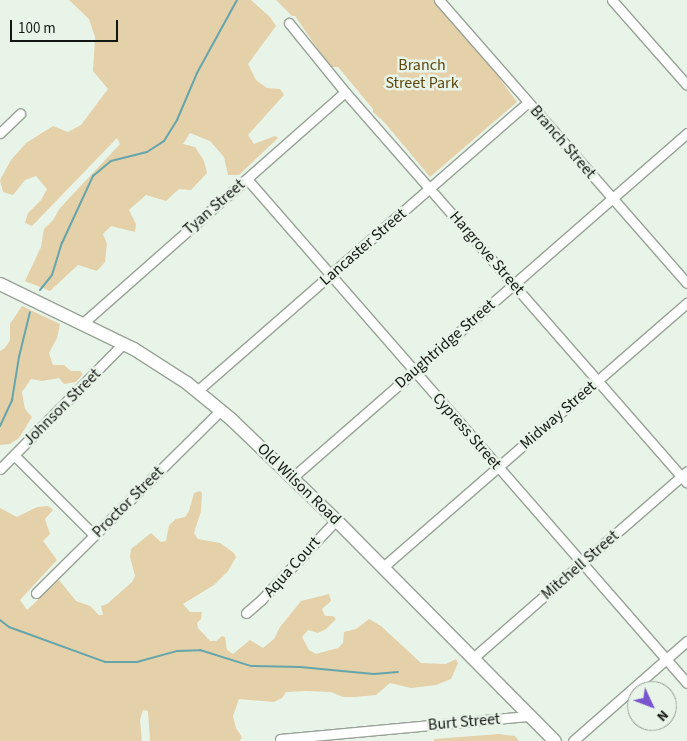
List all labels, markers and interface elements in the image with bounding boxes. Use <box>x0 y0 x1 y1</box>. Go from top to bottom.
scale bar <box>12 10 120 42</box>
text: 100 m <box>18 18 56 39</box>
park label: Branch Street Park <box>385 55 459 93</box>
street label: Branch Street <box>526 101 600 183</box>
street label: Tyan Street <box>179 175 249 239</box>
street label: Lancaster Street <box>316 204 410 290</box>
street label: Hargrove Street <box>445 207 529 299</box>
street label: Daughtridge Street <box>391 295 499 393</box>
street label: Johnson Street <box>19 364 105 450</box>
street label: Midway Street <box>516 377 600 453</box>
street label: Cypress Street <box>428 389 506 473</box>
street label: Old Wilson Road <box>253 439 345 529</box>
street label: Proctor Street <box>88 462 168 542</box>
street label: Mitchell Street <box>537 526 623 604</box>
street label: Aqua Court <box>260 533 324 601</box>
north arrow <box>627 681 677 731</box>
text: N <box>652 705 673 726</box>
street label: Burt Street <box>427 709 501 735</box>

